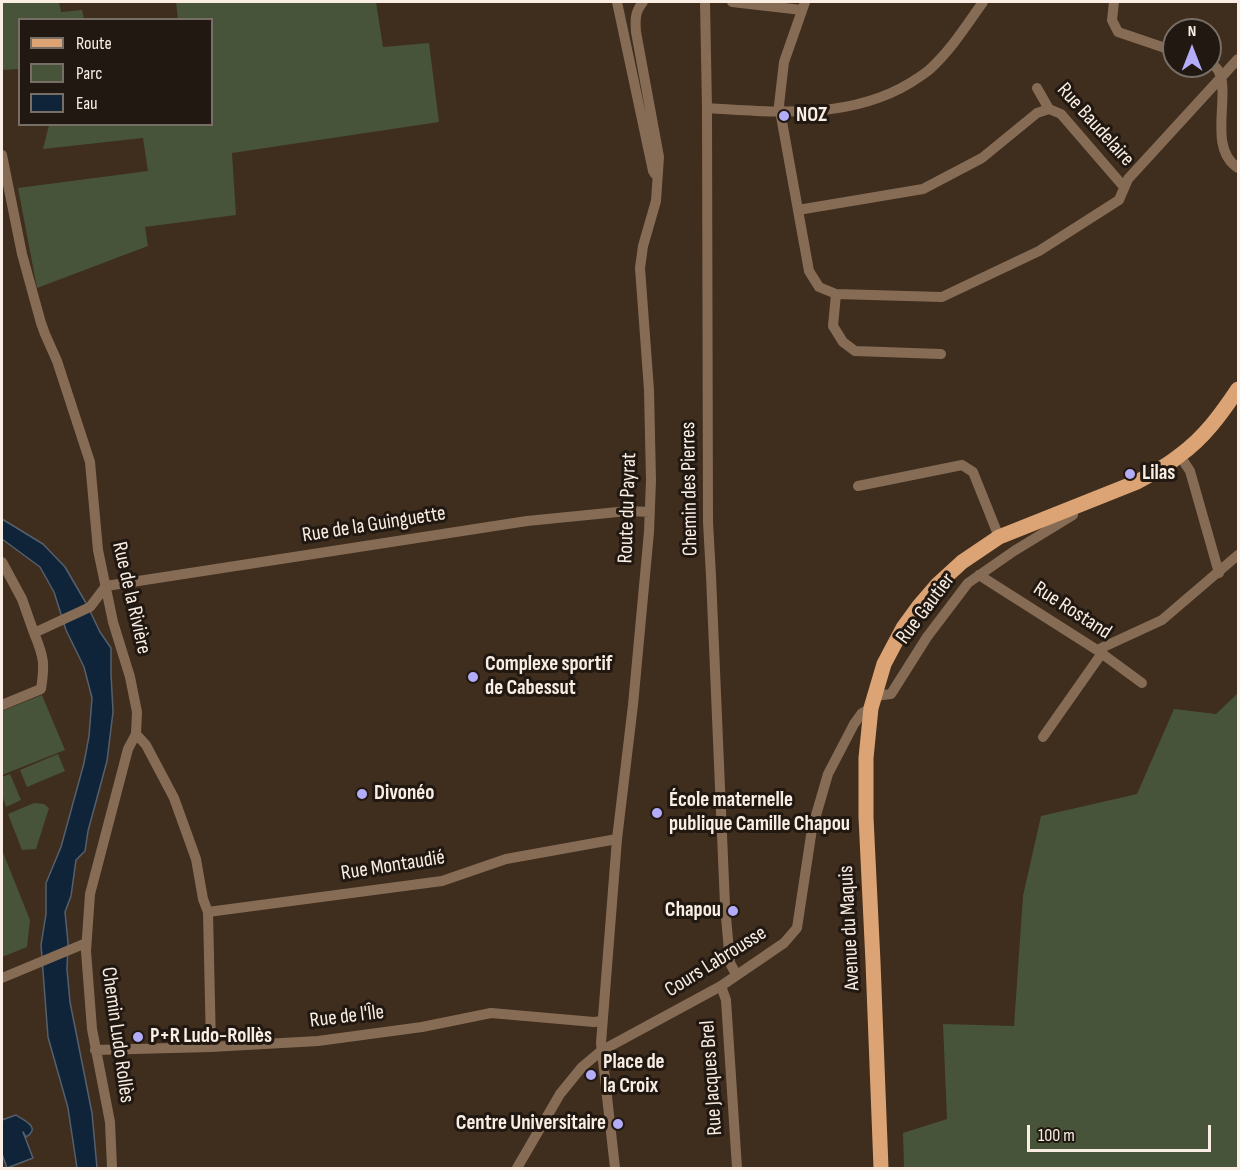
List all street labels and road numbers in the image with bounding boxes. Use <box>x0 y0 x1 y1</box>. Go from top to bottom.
street label: Rue Baudelaire <box>1051 78 1139 172</box>
street label: Chemin des Pierres <box>676 422 704 556</box>
street label: Route du Payrat <box>613 452 643 564</box>
street label: Rue de la Guinguette <box>300 501 448 549</box>
street label: Rue de la Rivière <box>106 539 156 657</box>
street label: Rue Gautier <box>891 569 961 649</box>
street label: Rue Rostand <box>1028 576 1116 646</box>
street label: Rue Montaudié <box>339 845 447 887</box>
street label: Avenue du Maquis <box>834 865 866 991</box>
street label: Cours Labrousse <box>661 921 771 1003</box>
street label: Chemin Ludo Rollès <box>95 966 139 1104</box>
street label: Rue de l'Île <box>308 1000 386 1034</box>
street label: Rue Jacques Brel <box>695 1020 729 1136</box>

